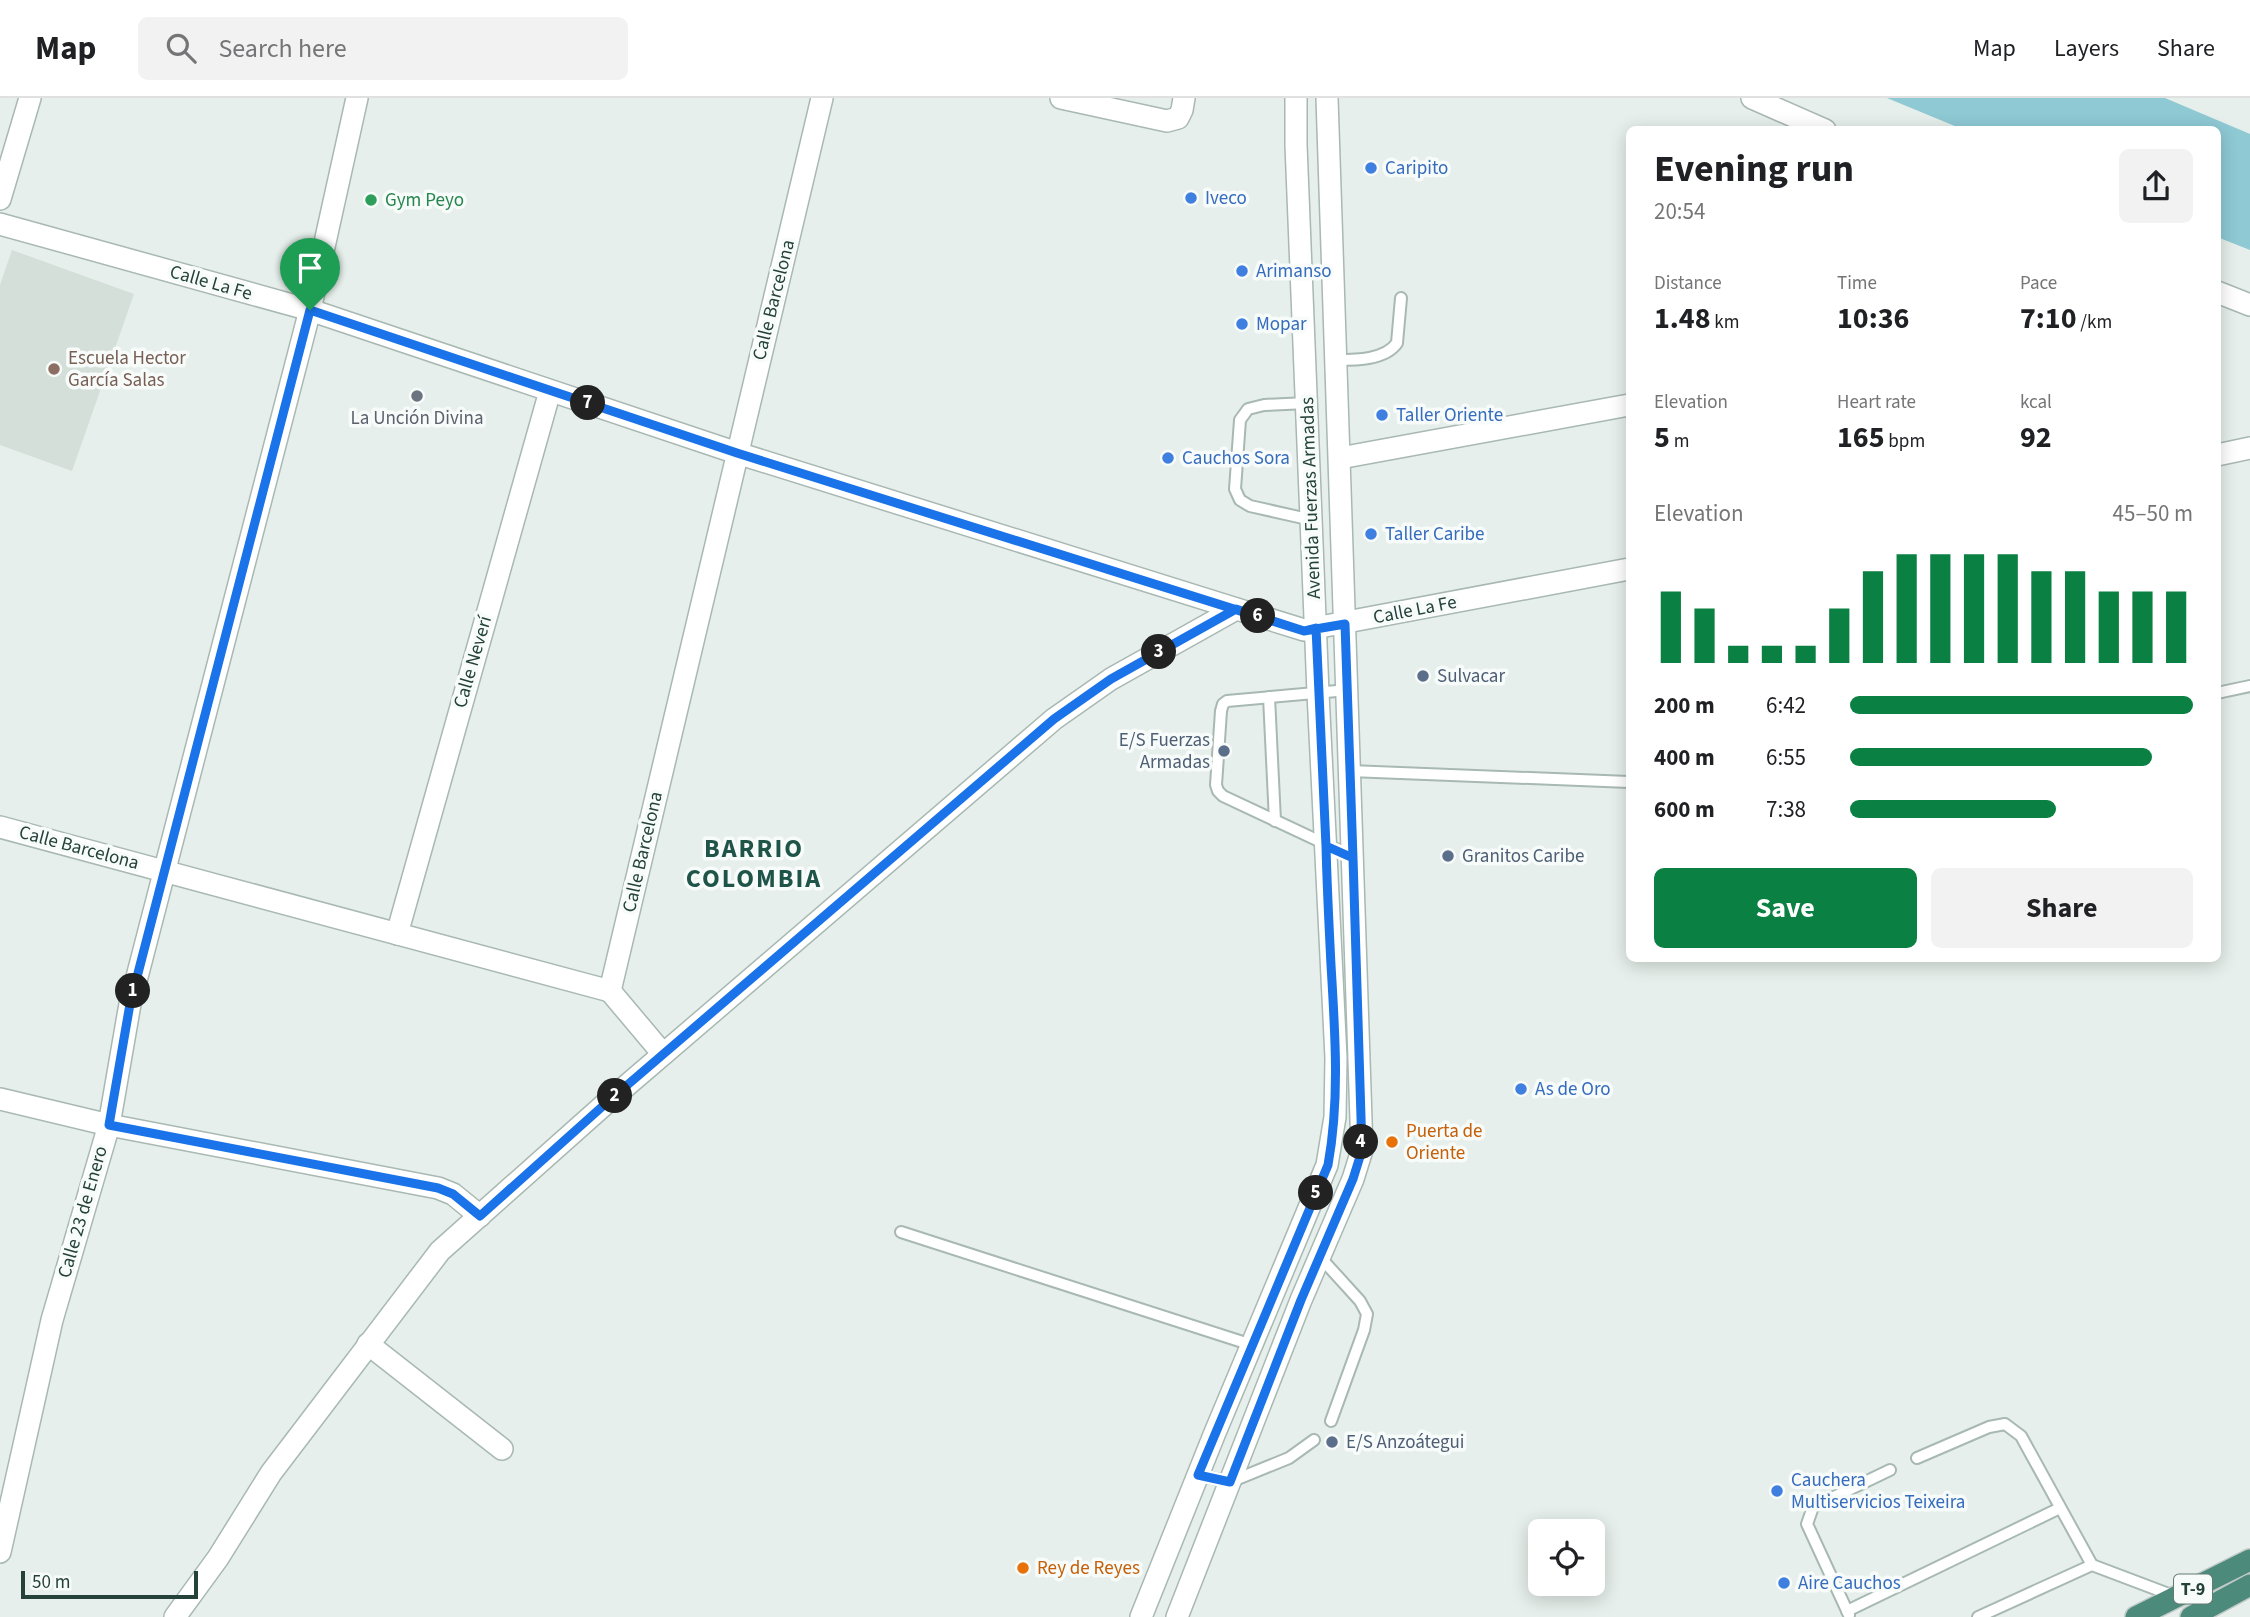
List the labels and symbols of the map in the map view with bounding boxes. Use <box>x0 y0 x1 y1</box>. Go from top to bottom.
place label: Caripito <box>1385 155 1448 182</box>
marker: Caripito <box>1363 160 1379 176</box>
place label: Iveco <box>1205 185 1247 212</box>
place label: Gym Peyo <box>385 187 464 214</box>
marker: Iveco <box>1183 190 1199 206</box>
marker: Gym Peyo <box>363 192 379 208</box>
street label: Calle Barcelona <box>746 237 802 363</box>
pin <box>280 238 340 310</box>
street label: Calle La Fe <box>167 258 255 308</box>
place label: Arimanso <box>1256 258 1332 285</box>
marker: Arimanso <box>1234 263 1250 279</box>
place label: Mopar <box>1256 311 1307 338</box>
marker: Mopar <box>1234 316 1250 332</box>
place label: Escuela Hector García Salas <box>68 345 186 394</box>
marker: Escuela Hector García Salas <box>46 361 62 377</box>
pin: 7 <box>570 386 606 420</box>
marker: La Unción Divina <box>409 388 425 404</box>
street label: Avenida Fuerzas Armadas <box>1294 397 1328 599</box>
place label: Taller Oriente <box>1396 402 1503 429</box>
place label: La Unción Divina <box>351 405 483 432</box>
marker: Taller Oriente <box>1374 407 1390 423</box>
place label: Cauchos Sora <box>1182 445 1290 472</box>
marker: Cauchos Sora <box>1160 450 1176 466</box>
place label: Taller Caribe <box>1385 521 1485 548</box>
marker: Taller Caribe <box>1363 526 1379 542</box>
street label: Calle La Fe <box>1371 589 1459 631</box>
pin: 6 <box>1240 598 1276 634</box>
street label: Calle Neverí <box>447 612 499 711</box>
pin: 3 <box>1142 634 1176 670</box>
place label: Sulvacar <box>1437 663 1505 690</box>
marker: Sulvacar <box>1415 668 1431 684</box>
place label: E/S Fuerzas Armadas <box>1119 727 1210 776</box>
marker: E/S Fuerzas Armadas <box>1216 743 1232 759</box>
street label: Calle Barcelona <box>616 789 670 915</box>
street label: Calle Barcelona <box>16 819 142 877</box>
district label: BARRIO COLOMBIA <box>686 830 822 897</box>
place label: Granitos Caribe <box>1462 843 1584 870</box>
marker: Granitos Caribe <box>1440 848 1456 864</box>
pin: 1 <box>116 974 150 1008</box>
place label: As de Oro <box>1535 1076 1611 1103</box>
pin: 2 <box>598 1079 632 1114</box>
marker: As de Oro <box>1513 1081 1529 1097</box>
place label: Puerta de Oriente <box>1406 1118 1482 1167</box>
pin: 4 <box>1344 1124 1378 1160</box>
marker: Puerta de Oriente <box>1384 1134 1400 1150</box>
street label: Calle 23 de Enero <box>51 1143 115 1281</box>
pin: 5 <box>1298 1176 1334 1210</box>
place label: E/S Anzoátegui <box>1346 1429 1465 1456</box>
marker: E/S Anzoátegui <box>1324 1434 1340 1450</box>
place label: Cauchera Multiservicios Teixeira <box>1791 1467 1965 1516</box>
marker: Cauchera Multiservicios Teixeira <box>1769 1483 1785 1499</box>
place label: Rey de Reyes <box>1037 1555 1140 1582</box>
marker: Rey de Reyes <box>1015 1560 1031 1576</box>
scale bar <box>21 1568 198 1600</box>
place label: Aire Cauchos <box>1798 1570 1901 1597</box>
road number: T-9 <box>2174 1574 2212 1604</box>
marker: Aire Cauchos <box>1776 1575 1792 1591</box>

